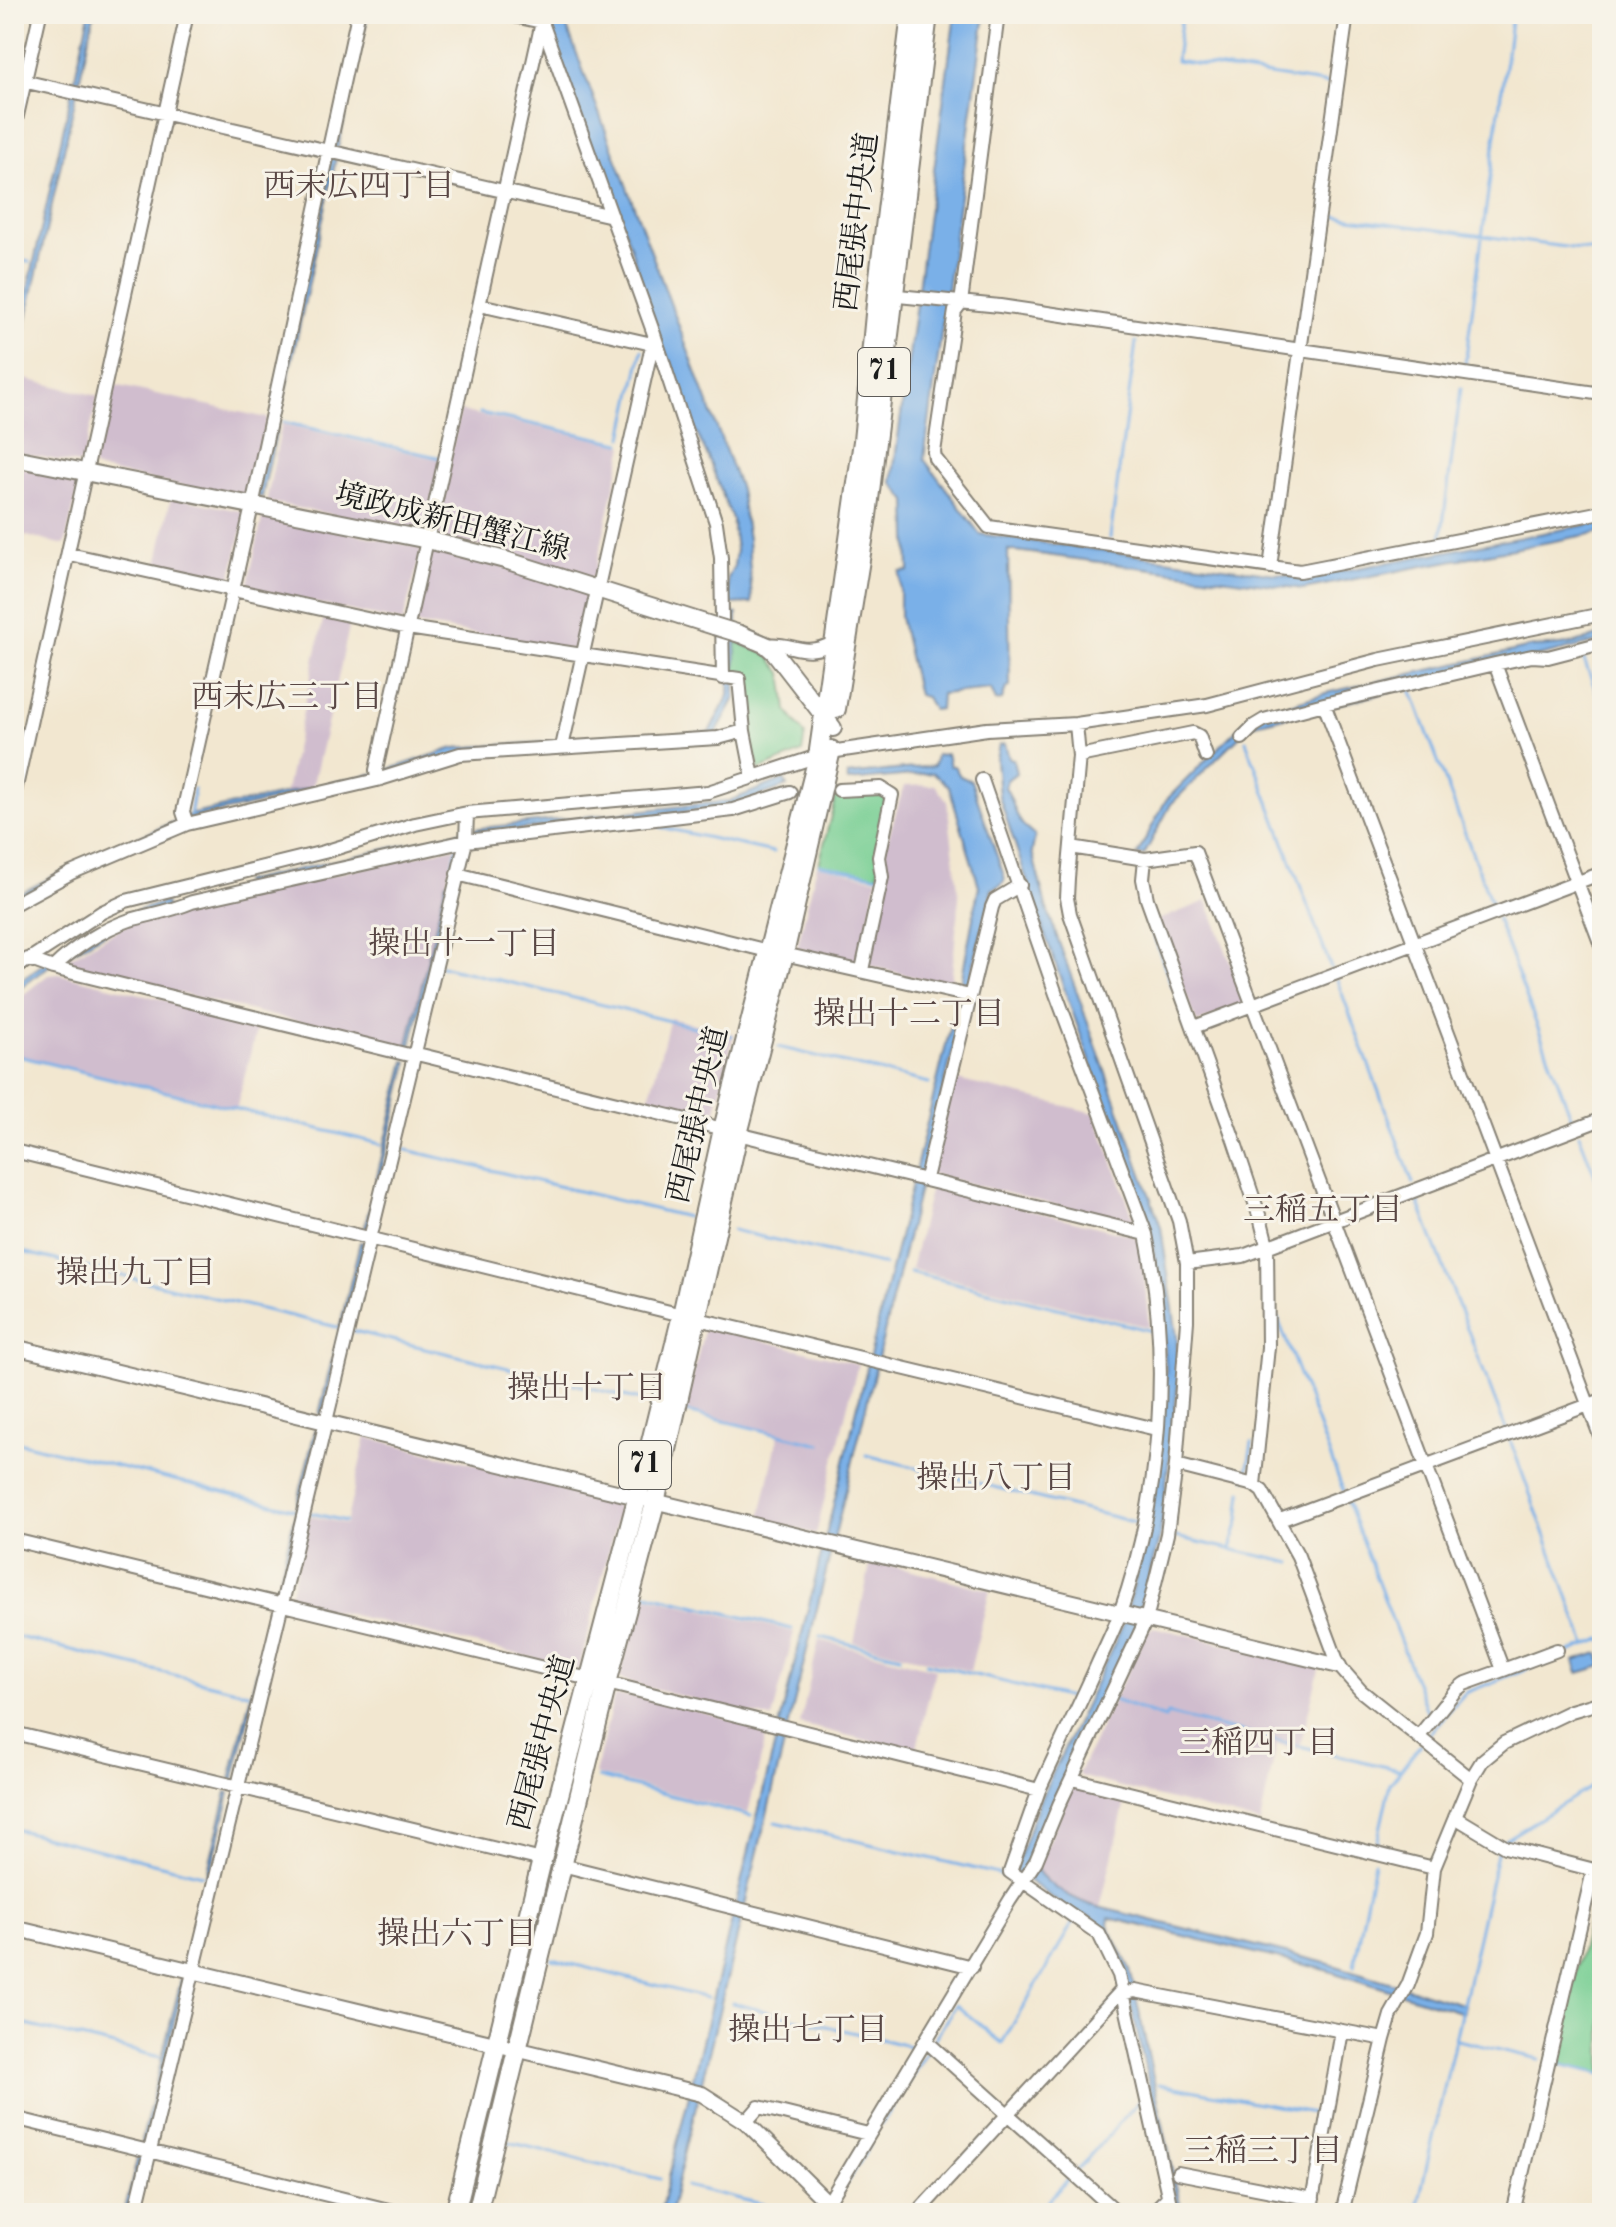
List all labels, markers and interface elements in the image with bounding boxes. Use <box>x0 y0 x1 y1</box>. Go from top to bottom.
street label: 西尾張中央道 <box>829 130 884 313</box>
district label: 西末広四丁目 <box>263 169 455 204</box>
road number: 71 <box>858 348 910 396</box>
street label: 境政成新田蟹江線 <box>332 477 573 567</box>
district label: 西末広三丁目 <box>191 680 383 715</box>
district label: 操出十一丁目 <box>368 927 560 962</box>
district label: 操出十二丁目 <box>813 997 1005 1032</box>
street label: 西尾張中央道 <box>661 1023 734 1206</box>
district label: 三稲五丁目 <box>1243 1193 1403 1228</box>
district label: 操出九丁目 <box>56 1256 216 1291</box>
district label: 操出十丁目 <box>507 1371 667 1406</box>
road number: 71 <box>619 1441 671 1489</box>
district label: 操出八丁目 <box>916 1461 1076 1496</box>
street label: 西尾張中央道 <box>502 1651 581 1834</box>
district label: 三稲四丁目 <box>1179 1726 1339 1761</box>
district label: 操出六丁目 <box>377 1917 537 1952</box>
district label: 操出七丁目 <box>728 2013 888 2048</box>
district label: 三稲三丁目 <box>1183 2134 1343 2169</box>

